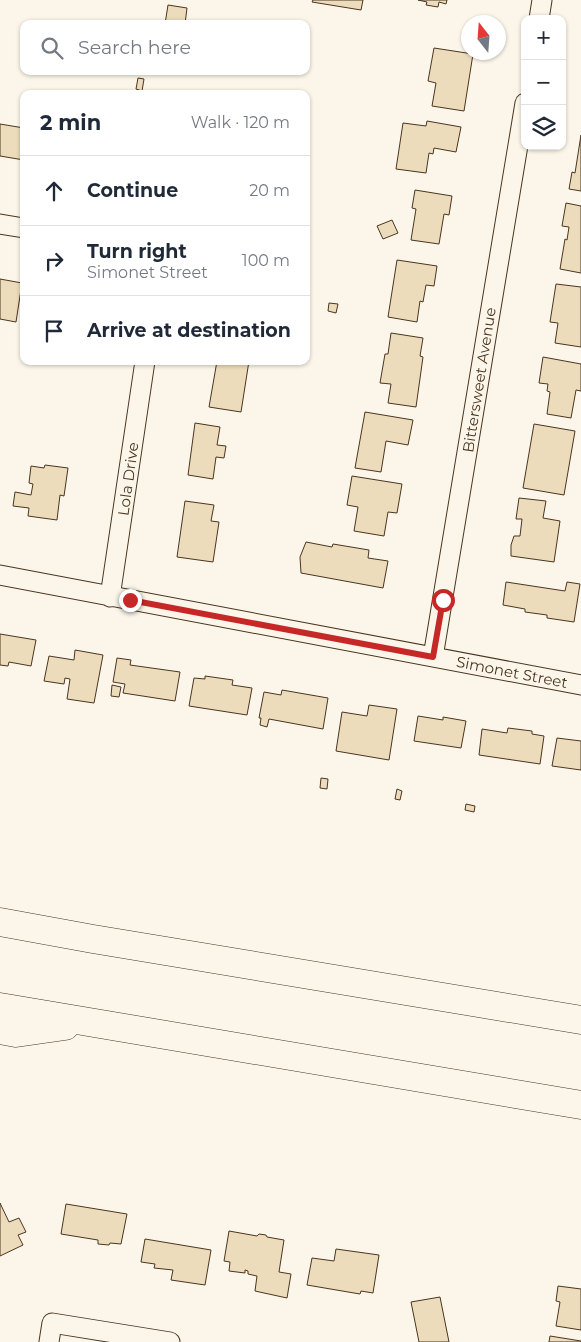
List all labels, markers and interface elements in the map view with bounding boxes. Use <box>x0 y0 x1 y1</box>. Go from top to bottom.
north arrow <box>461 15 506 60</box>
map controls <box>521 15 566 150</box>
button: + <box>521 15 566 60</box>
search box <box>20 20 310 75</box>
icon: search <box>38 34 66 62</box>
text: Search here <box>78 36 191 59</box>
button: − <box>521 60 566 105</box>
button: layers <box>521 105 566 150</box>
text: 2 min <box>40 110 101 135</box>
text: Walk · 120 m <box>191 113 290 132</box>
icon: ahead <box>40 177 68 205</box>
text: Continue <box>87 179 178 202</box>
text: 20 m <box>249 181 290 200</box>
text: Turn right <box>87 240 187 263</box>
icon: right <box>40 247 68 275</box>
text: 100 m <box>242 251 290 270</box>
text: Simonet Street <box>87 263 208 282</box>
street label: Bittersweet Avenue <box>458 306 500 454</box>
icon: arrive <box>40 317 68 345</box>
text: Arrive at destination <box>87 319 291 342</box>
street label: Lola Drive <box>113 441 143 517</box>
route end <box>119 589 142 612</box>
route start <box>432 589 455 612</box>
street label: Simonet Street <box>455 652 569 692</box>

